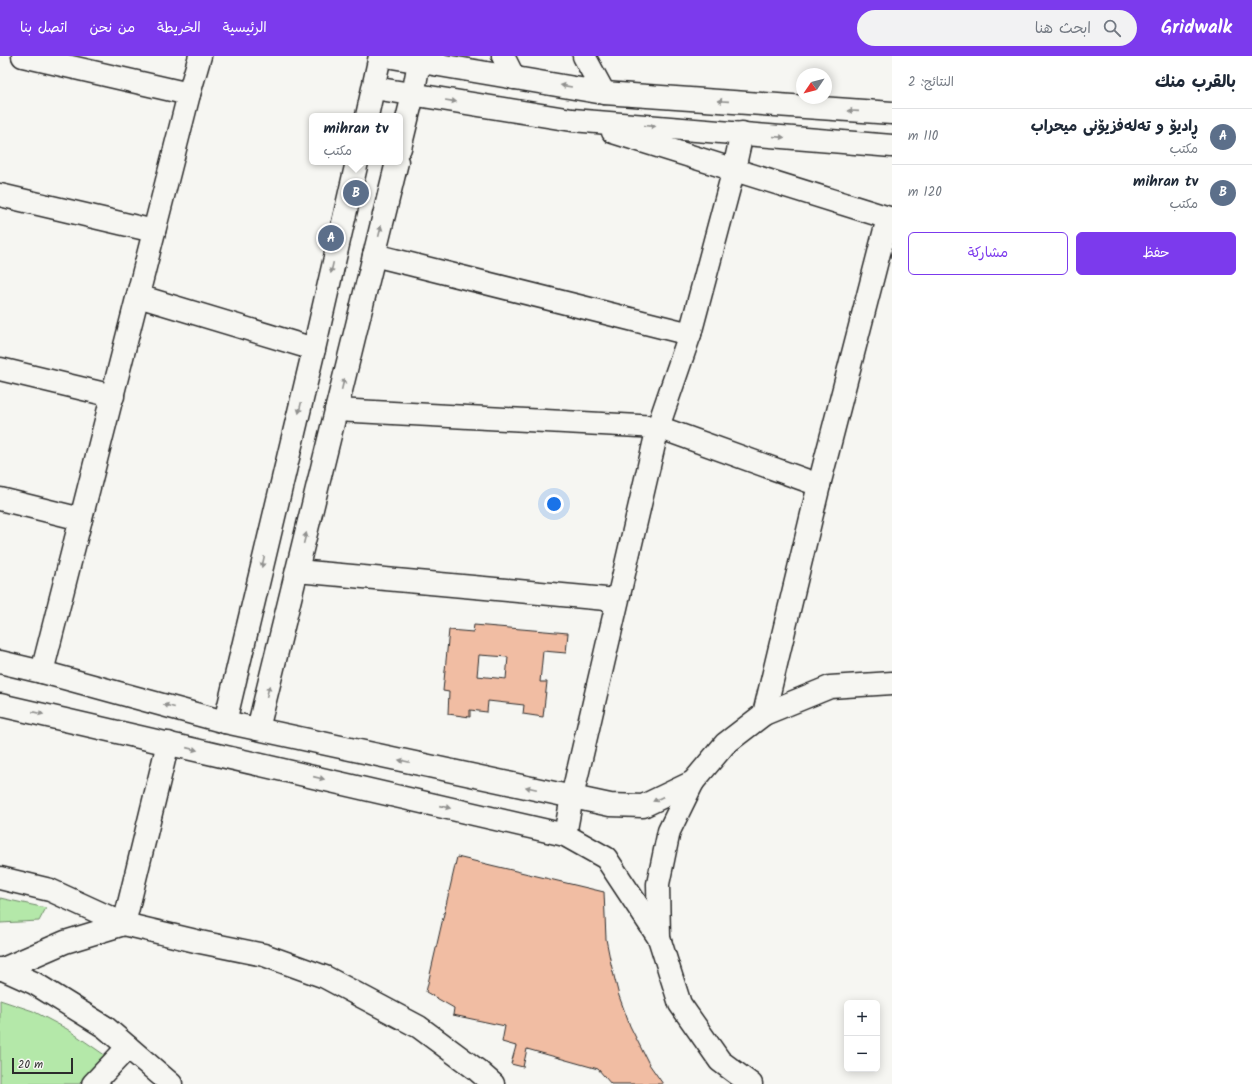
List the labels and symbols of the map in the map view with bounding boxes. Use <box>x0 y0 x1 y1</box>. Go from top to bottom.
north arrow <box>796 68 832 104</box>
one-way arrow <box>560 83 572 89</box>
one-way arrow <box>445 98 458 104</box>
one-way arrow <box>717 98 729 105</box>
one-way arrow <box>847 107 859 114</box>
one-way arrow <box>644 123 656 130</box>
one-way arrow <box>773 133 785 140</box>
pin: B <box>343 178 369 208</box>
pin: A <box>318 223 344 253</box>
one-way arrow <box>378 224 384 237</box>
one-way arrow <box>329 262 335 274</box>
one-way arrow <box>340 378 346 390</box>
one-way arrow <box>296 402 302 415</box>
your location <box>544 494 564 514</box>
one-way arrow <box>302 531 308 543</box>
one-way arrow <box>260 556 266 568</box>
one-way arrow <box>265 685 271 697</box>
one-way arrow <box>162 703 174 709</box>
one-way arrow <box>32 711 44 717</box>
one-way arrow <box>186 746 198 752</box>
one-way arrow <box>398 757 411 763</box>
one-way arrow <box>313 775 325 781</box>
one-way arrow <box>525 785 538 791</box>
one-way arrow <box>652 796 664 802</box>
one-way arrow <box>439 805 452 811</box>
scale bar <box>12 1056 73 1075</box>

